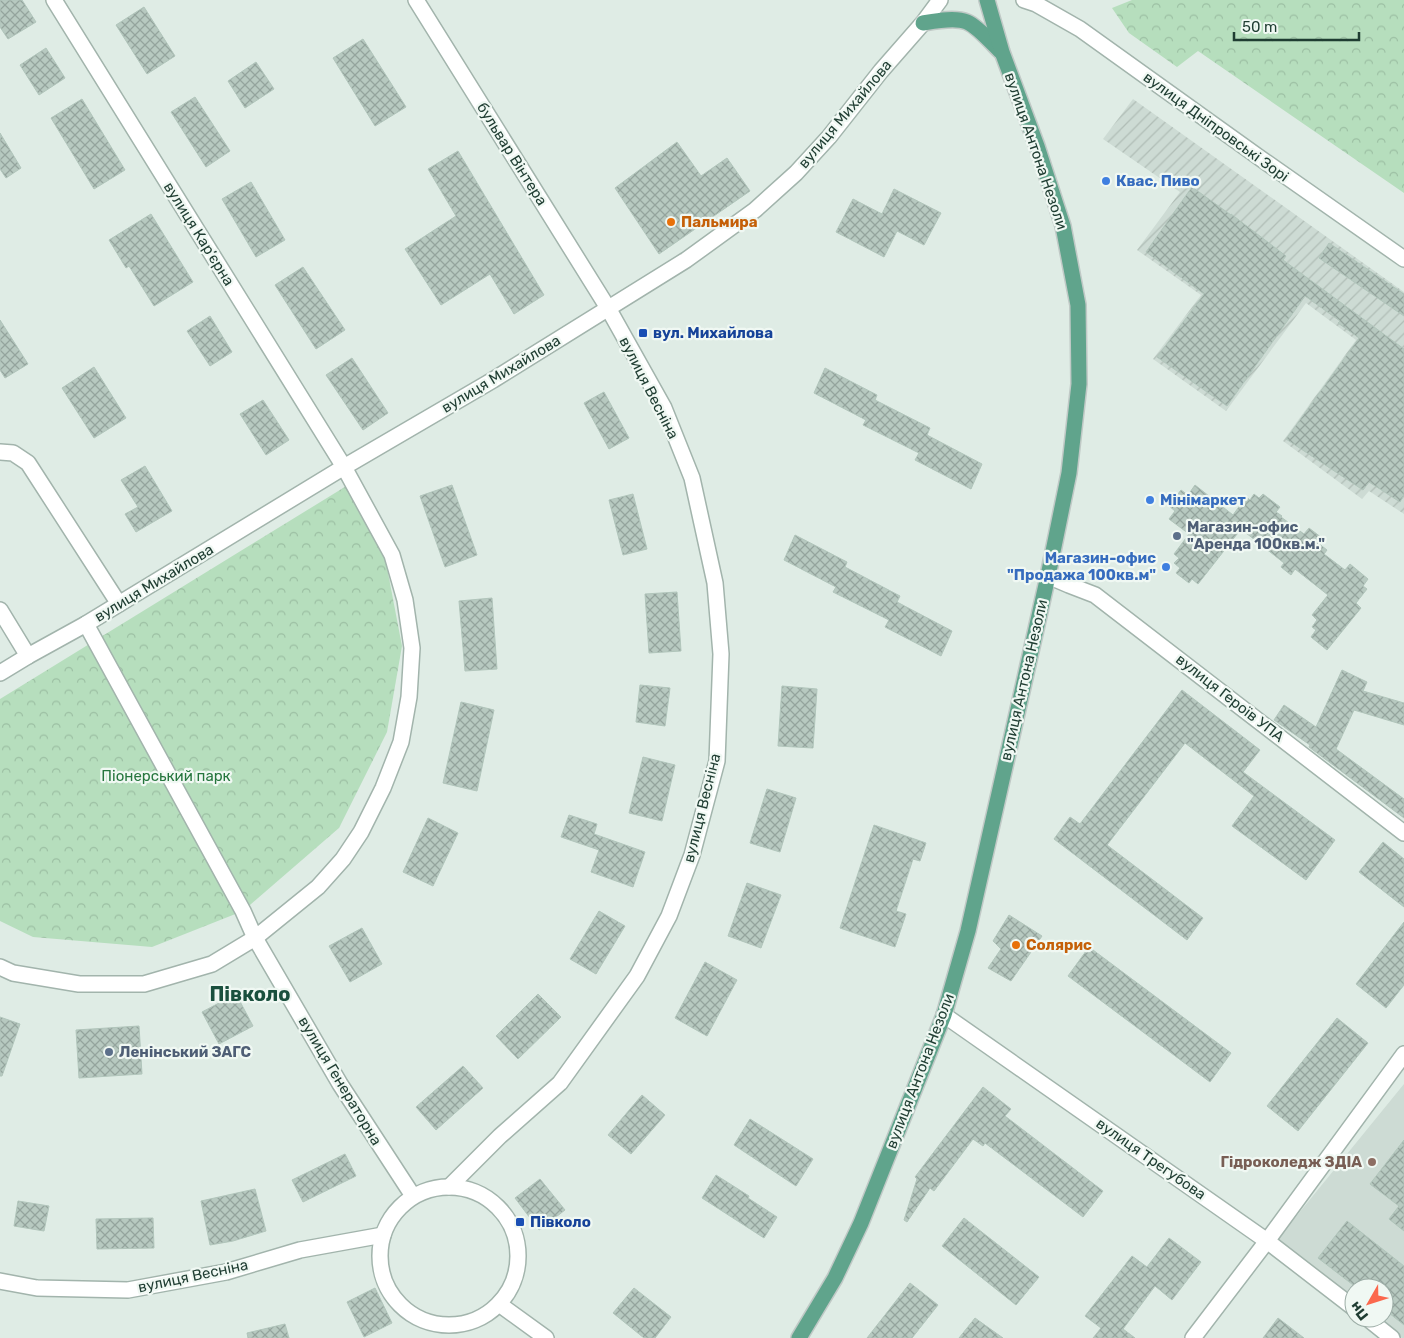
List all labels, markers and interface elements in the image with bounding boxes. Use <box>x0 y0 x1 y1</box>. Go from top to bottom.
scale bar <box>1234 10 1359 42</box>
text: 50 m <box>1242 18 1277 36</box>
street label: вулиця Михайлова <box>794 56 896 172</box>
street label: вулиця Дніпровські Зорі <box>1140 68 1292 186</box>
street label: вулиця Антона Незоли <box>1001 70 1071 232</box>
street label: бульвар Вінтера <box>473 99 551 209</box>
place label: Квас, Пиво <box>1116 172 1200 190</box>
marker: Квас, Пиво <box>1100 175 1112 187</box>
street label: вулиця Кар’єрна <box>160 179 238 289</box>
place label: Пальмира <box>681 213 758 231</box>
marker: Пальмира <box>665 216 677 228</box>
place label: вул. Михайлова <box>653 324 773 342</box>
marker: вул. Михайлова <box>637 327 649 339</box>
street label: вулиця Михайлова <box>438 331 564 417</box>
street label: вулиця Весніна <box>616 334 682 442</box>
place label: Мінімаркет <box>1160 491 1246 509</box>
marker: Мінімаркет <box>1144 494 1156 506</box>
place label: Магазин-офис "Аренда 100кв.м." <box>1187 518 1325 553</box>
marker: Магазин-офис "Аренда 100кв.м." <box>1171 530 1183 542</box>
street label: вулиця Михайлова <box>91 540 217 626</box>
place label: Магазин-офис "Продажа 100кв.м" <box>1007 549 1156 584</box>
marker: Магазин-офис "Продажа 100кв.м" <box>1160 561 1172 573</box>
street label: вулиця Антона Незоли <box>997 598 1051 762</box>
street label: вулиця Героїв УПА <box>1172 650 1288 746</box>
street label: вулиця Весніна <box>680 751 724 865</box>
park label: Піонерський парк <box>101 767 231 785</box>
place label: Солярис <box>1026 936 1092 954</box>
marker: Солярис <box>1010 939 1022 951</box>
district label: Півколо <box>209 982 291 1006</box>
street label: вулиця Антона Незоли <box>882 991 958 1151</box>
street label: вулиця Генераторна <box>294 1013 386 1149</box>
place label: Ленінський ЗАГС <box>119 1043 252 1061</box>
marker: Ленінський ЗАГС <box>103 1046 115 1058</box>
street label: вулиця Трегубова <box>1093 1114 1209 1204</box>
place label: Гідроколедж ЗДIА <box>1221 1153 1362 1171</box>
marker: Гідроколедж ЗДIА <box>1366 1156 1378 1168</box>
place label: Півколо <box>530 1213 591 1231</box>
marker: Півколо <box>514 1216 526 1228</box>
street label: вулиця Весніна <box>136 1256 250 1296</box>
north arrow <box>1344 1278 1394 1328</box>
text: Пн <box>1347 1298 1372 1324</box>

